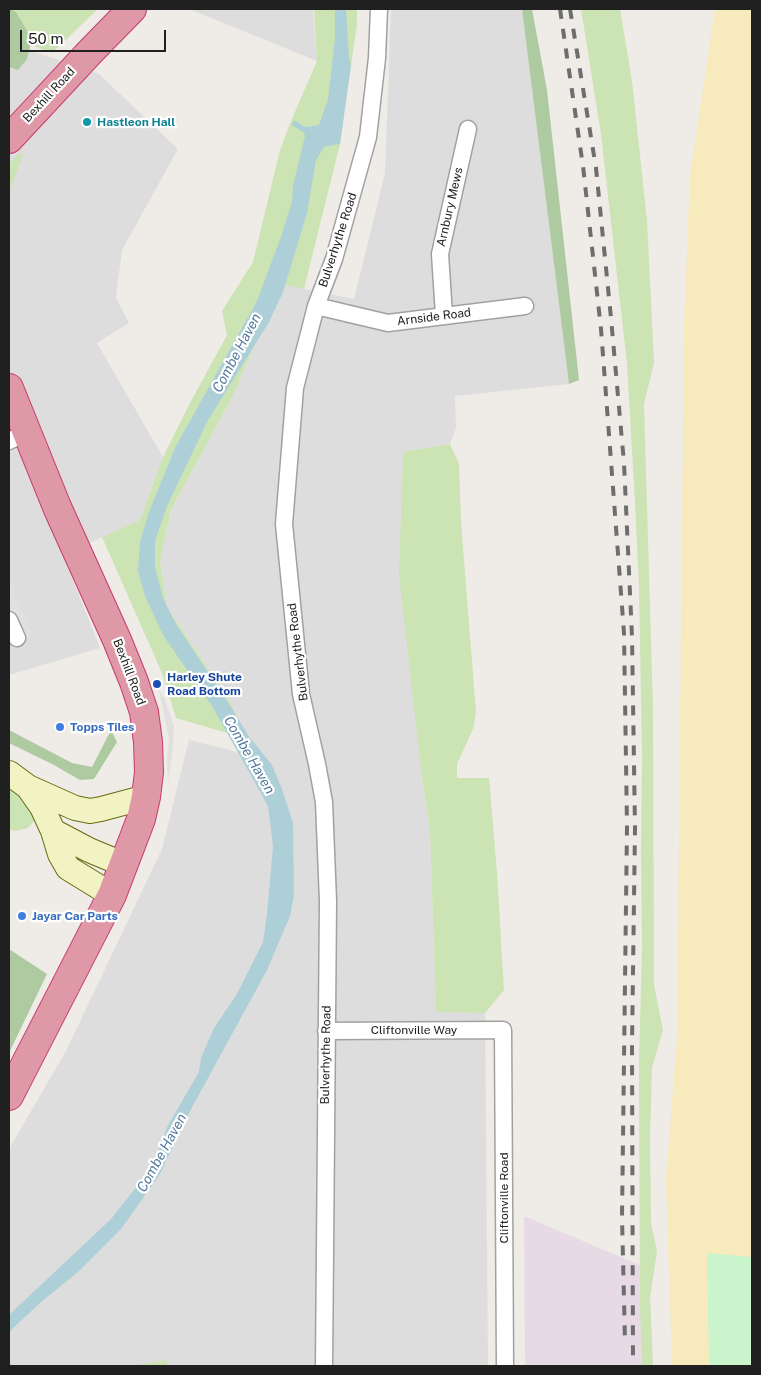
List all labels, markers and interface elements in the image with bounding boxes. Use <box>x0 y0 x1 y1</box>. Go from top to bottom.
scale bar <box>22 20 169 52</box>
text: 50 m <box>28 30 63 47</box>
street label: Bexhill Road <box>20 65 78 125</box>
place label: Hastleon Hall <box>97 115 175 129</box>
marker: Hastleon Hall <box>81 116 93 128</box>
street label: Arnbury Mews <box>434 166 466 248</box>
street label: Bulverhythe Road <box>316 191 360 289</box>
street label: Arnside Road <box>396 305 472 329</box>
water label: Combe Haven <box>209 311 265 395</box>
street label: Bulverhythe Road <box>285 602 311 702</box>
street label: Bexhill Road <box>110 637 148 707</box>
place label: Harley Shute Road Bottom <box>167 670 242 698</box>
marker: Harley Shute Road Bottom <box>151 678 163 690</box>
water label: Combe Haven <box>220 713 278 797</box>
place label: Topps Tiles <box>70 720 134 734</box>
marker: Topps Tiles <box>54 721 66 733</box>
place label: Jayar Car Parts <box>32 909 118 923</box>
marker: Jayar Car Parts <box>16 910 28 922</box>
street label: Bulverhythe Road <box>318 1005 334 1105</box>
street label: Cliftonville Way <box>371 1023 457 1037</box>
water label: Combe Haven <box>134 1111 190 1195</box>
street label: Cliftonville Road <box>497 1152 511 1244</box>

